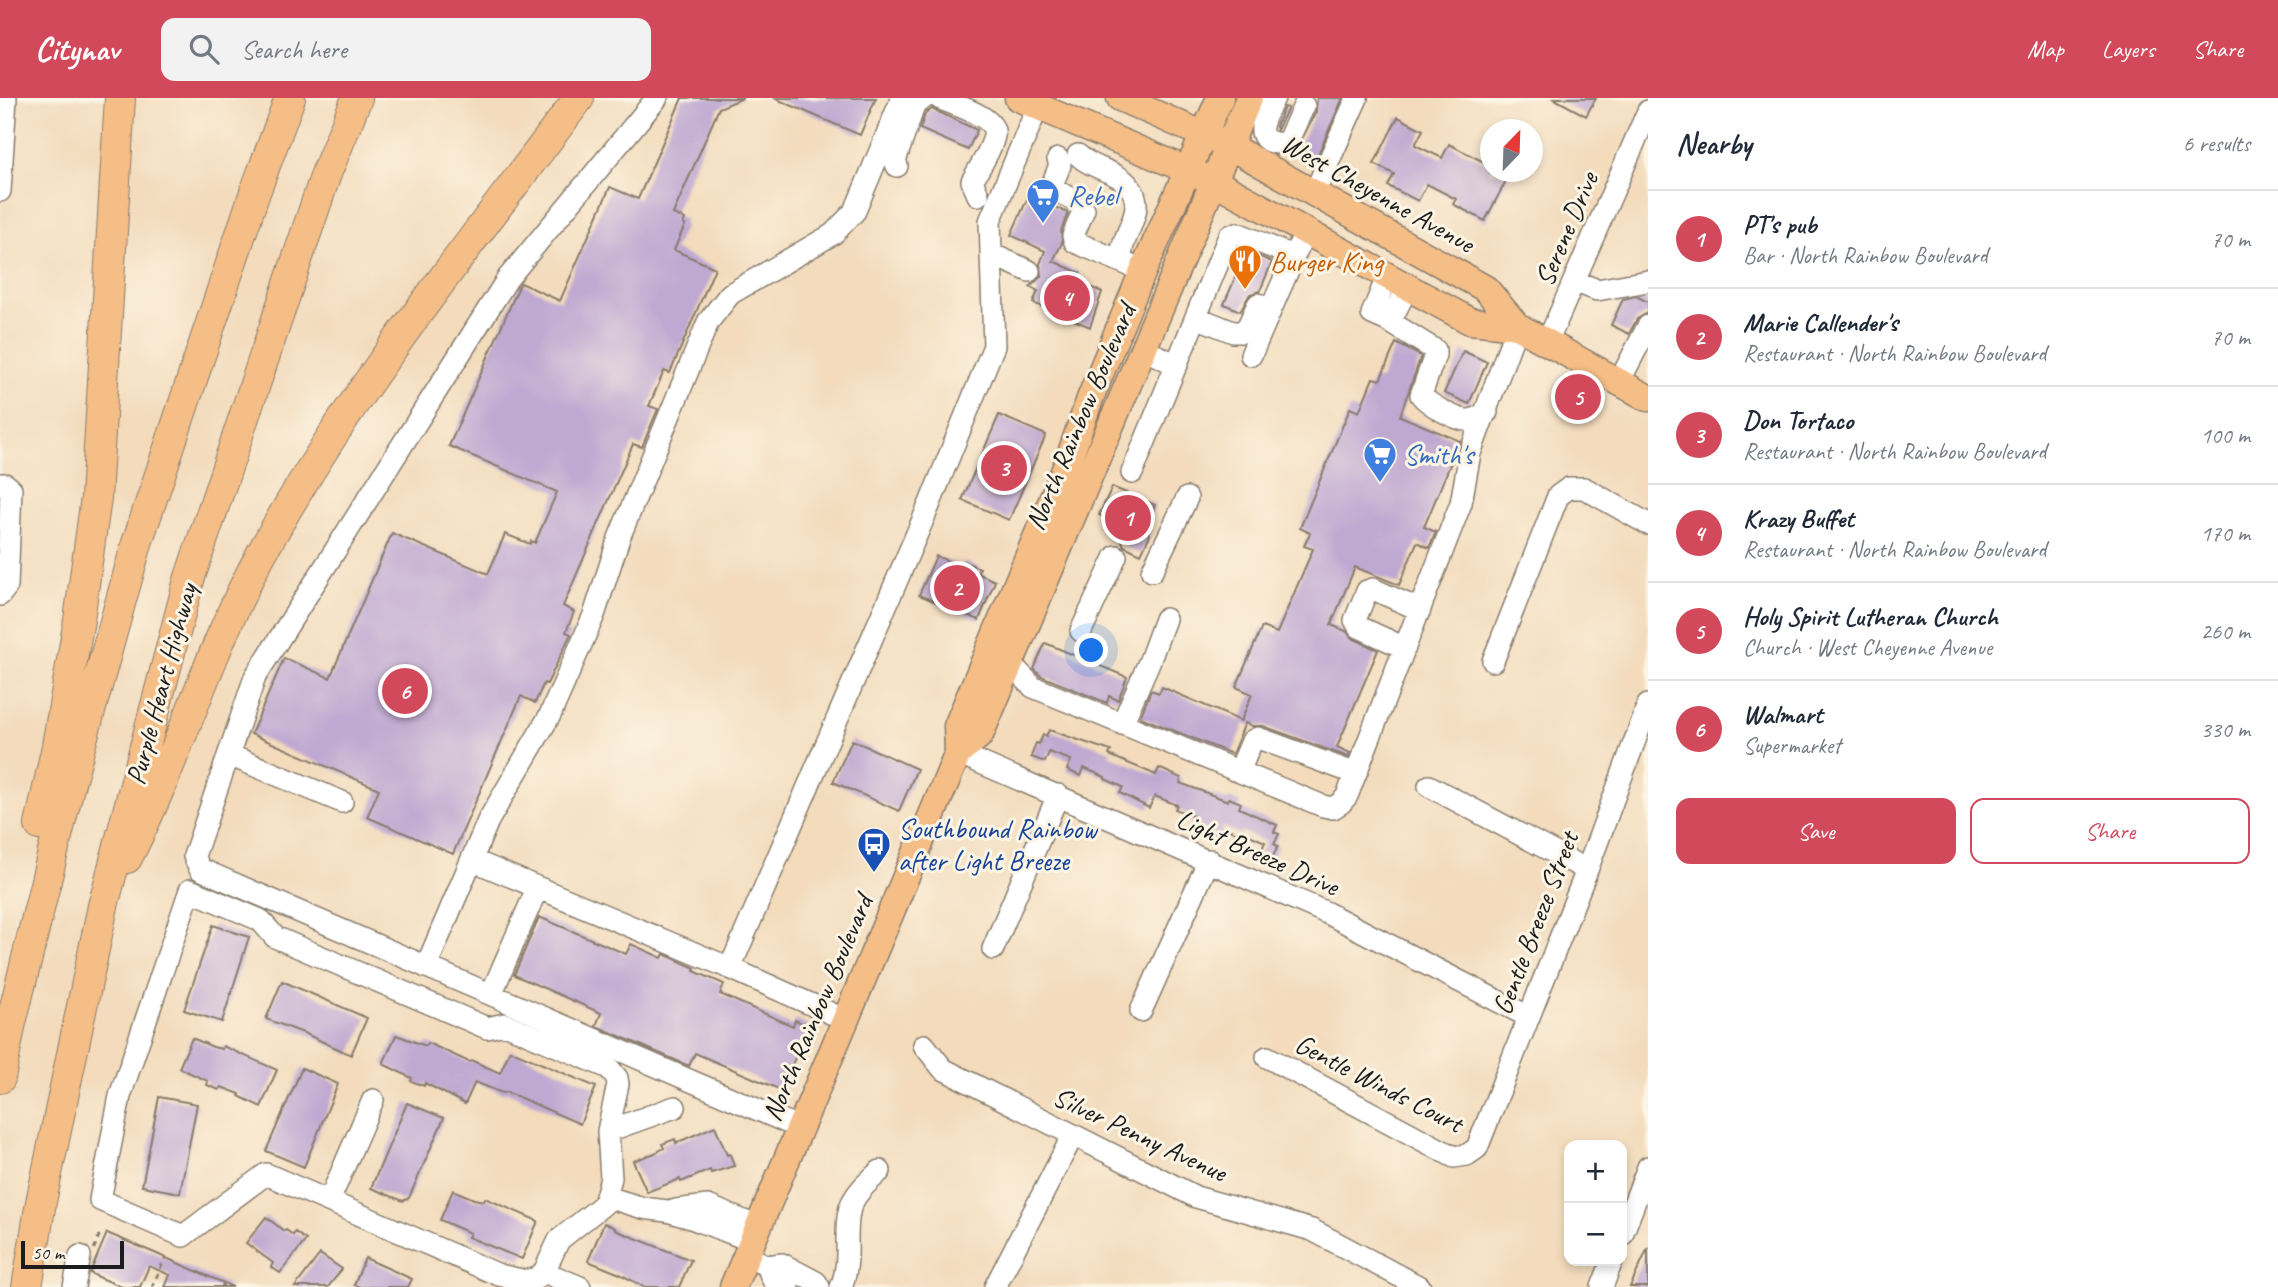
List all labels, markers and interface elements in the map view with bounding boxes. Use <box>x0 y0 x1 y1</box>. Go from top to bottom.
search box <box>161 18 651 81</box>
text: Citynav <box>35 28 119 70</box>
icon: search <box>185 30 223 68</box>
text: Search here <box>241 33 347 66</box>
text: Map <box>2027 34 2064 64</box>
text: Layers <box>2102 34 2155 64</box>
text: Share <box>2193 34 2243 64</box>
north arrow <box>1480 119 1543 182</box>
text: Nearby <box>1676 125 1752 163</box>
street label: West Cheyenne Avenue <box>1276 126 1482 261</box>
text: 6 results <box>2183 129 2250 158</box>
street label: Serene Drive <box>1526 165 1606 291</box>
supermarket icon: Rebel <box>1024 176 1062 225</box>
place label: Rebel <box>1068 178 1123 213</box>
text: PT's pub <box>1743 208 1817 241</box>
text: 1 <box>1694 225 1704 254</box>
text: 70 m <box>2211 225 2250 254</box>
text: Bar · North Rainbow Boulevard <box>1743 241 1988 270</box>
restaurant icon: Burger King <box>1226 242 1264 291</box>
place label: Burger King <box>1270 244 1385 279</box>
pin: 4 <box>1044 272 1090 324</box>
street label: North Rainbow Boulevard <box>1017 295 1145 535</box>
text: Marie Callender's <box>1743 306 1898 339</box>
text: 2 <box>1694 323 1704 352</box>
text: 70 m <box>2211 323 2250 352</box>
text: Restaurant · North Rainbow Boulevard <box>1743 339 2046 368</box>
pin: 5 <box>1555 371 1601 423</box>
text: Don Tortaco <box>1743 404 1853 437</box>
text: 3 <box>1694 421 1704 450</box>
text: 100 m <box>2201 421 2250 450</box>
supermarket icon: Smith's <box>1361 435 1399 484</box>
place label: Smith's <box>1404 437 1476 472</box>
text: Restaurant · North Rainbow Boulevard <box>1743 437 2046 466</box>
pin: 3 <box>981 442 1027 494</box>
pin: 1 <box>1105 492 1151 544</box>
text: Krazy Buffet <box>1743 502 1854 535</box>
text: 4 <box>1694 519 1704 548</box>
text: 170 m <box>2201 519 2250 548</box>
text: Restaurant · North Rainbow Boulevard <box>1743 535 2046 564</box>
pin: 2 <box>934 562 980 614</box>
street label: Purple Heart Highway <box>117 577 205 788</box>
text: Holy Spirit Lutheran Church <box>1743 600 1998 633</box>
text: 5 <box>1694 617 1704 646</box>
text: 260 m <box>2201 617 2250 646</box>
your location <box>1074 633 1108 667</box>
text: Church · West Cheyenne Avenue <box>1743 633 1992 662</box>
pin: 6 <box>382 665 428 717</box>
text: Walmart <box>1743 698 1822 731</box>
text: 6 <box>1694 715 1704 744</box>
text: 330 m <box>2201 715 2250 744</box>
text: Supermarket <box>1743 731 1841 760</box>
button: Save <box>1676 798 1956 864</box>
button: Share <box>1970 798 2250 864</box>
street label: Light Breeze Drive <box>1172 801 1346 904</box>
place label: Southbound Rainbow after Light Breeze <box>898 811 1099 878</box>
street label: Gentle Breeze Street <box>1484 824 1587 1019</box>
bus stop icon: Southbound Rainbow after Light Breeze <box>855 825 893 874</box>
street label: North Rainbow Boulevard <box>754 886 882 1126</box>
street label: Gentle Winds Court <box>1289 1026 1471 1142</box>
street label: Silver Penny Avenue <box>1048 1079 1234 1190</box>
map controls <box>1564 1140 1627 1266</box>
button: + <box>1564 1140 1627 1203</box>
button: − <box>1564 1203 1627 1266</box>
scale bar <box>21 1238 124 1270</box>
text: 50 m <box>32 1241 64 1265</box>

